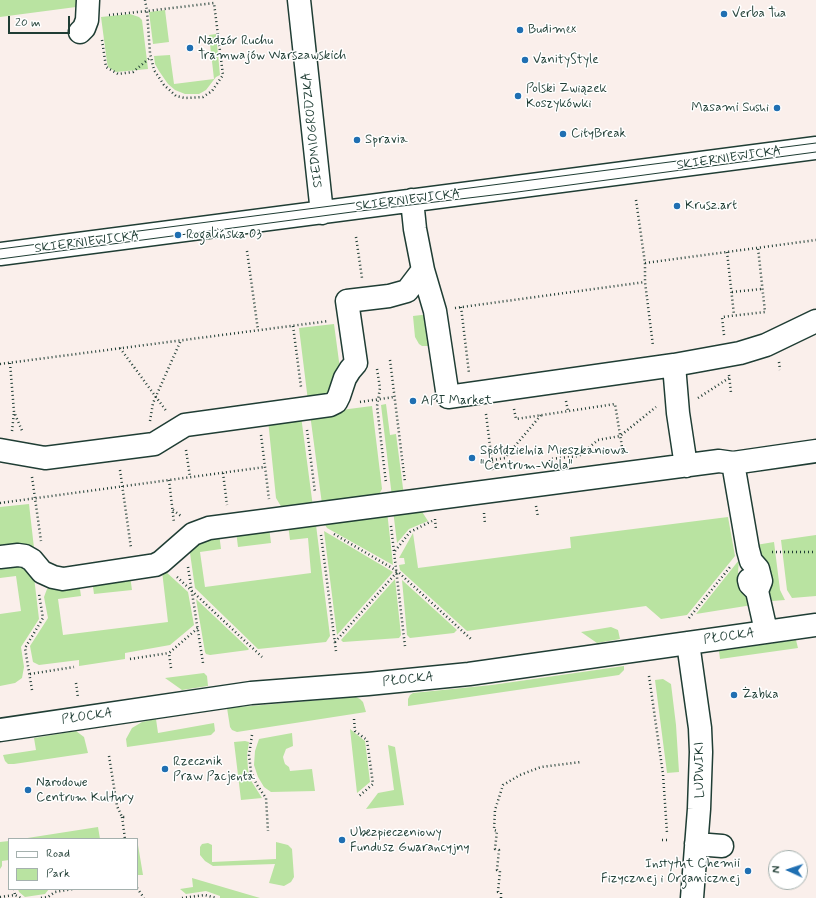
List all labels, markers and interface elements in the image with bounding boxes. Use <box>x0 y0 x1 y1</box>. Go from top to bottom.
place label: Verba Tua <box>732 6 786 22</box>
scale bar <box>10 8 72 34</box>
marker: Verba Tua <box>719 9 729 19</box>
text: 20 m <box>15 15 41 31</box>
place label: Budimex <box>528 22 576 38</box>
marker: Budimex <box>515 25 525 35</box>
place label: Nadzór Ruchu Tramwajów Warszawskich <box>198 33 346 64</box>
marker: Nadzór Ruchu Tramwajów Warszawskich <box>185 43 195 53</box>
place label: VanityStyle <box>533 52 599 68</box>
marker: VanityStyle <box>520 55 530 65</box>
street label: SIEDMIOGRODZKA <box>299 72 327 188</box>
place label: Polski Związek Koszykówki <box>526 81 607 112</box>
marker: Polski Związek Koszykówki <box>513 91 523 101</box>
place label: Masami Sushi <box>691 100 769 116</box>
marker: Masami Sushi <box>772 103 782 113</box>
place label: CityBreak <box>571 126 626 142</box>
marker: CityBreak <box>558 129 568 139</box>
place label: Spravia <box>365 132 407 148</box>
marker: Spravia <box>352 135 362 145</box>
street label: SKIERNIEWICKA <box>676 144 782 174</box>
street label: SKIERNIEWICKA <box>355 187 461 215</box>
place label: Krusz.art <box>685 198 737 214</box>
marker: Krusz.art <box>672 201 682 211</box>
place label: Rogalińska 03 <box>186 227 262 243</box>
street label: SKIERNIEWICKA <box>34 229 140 257</box>
marker: Rogalińska 03 <box>173 230 183 240</box>
place label: API Market <box>421 393 492 409</box>
marker: API Market <box>408 396 418 406</box>
place label: Spółdzielnia Mieszkaniowa "Centrum-Wola" <box>480 443 628 474</box>
marker: Spółdzielnia Mieszkaniowa "Centrum-Wola" <box>467 453 477 463</box>
street label: PŁOCKA <box>703 626 755 648</box>
street label: PŁOCKA <box>382 670 434 690</box>
place label: Żabka <box>742 687 779 703</box>
marker: Żabka <box>729 690 739 700</box>
street label: PŁOCKA <box>61 706 113 728</box>
street label: LUDWIKI <box>692 742 708 798</box>
place label: Rzecznik Praw Pacjenta <box>173 754 255 785</box>
marker: Rzecznik Praw Pacjenta <box>160 764 170 774</box>
place label: Narodowe Centrum Kultury <box>36 775 134 806</box>
marker: Narodowe Centrum Kultury <box>23 785 33 795</box>
place label: Ubezpieczeniowy Fundusz Gwarancyjny <box>350 825 469 856</box>
marker: Ubezpieczeniowy Fundusz Gwarancyjny <box>337 835 347 845</box>
legend <box>8 838 138 890</box>
text: Road <box>46 846 70 862</box>
north arrow <box>768 850 808 890</box>
place label: Instytut Chemii Fizycznej i Organicznej <box>601 856 740 887</box>
text: N <box>770 865 784 873</box>
text: Park <box>46 866 70 882</box>
marker: Instytut Chemii Fizycznej i Organicznej <box>743 866 753 876</box>

